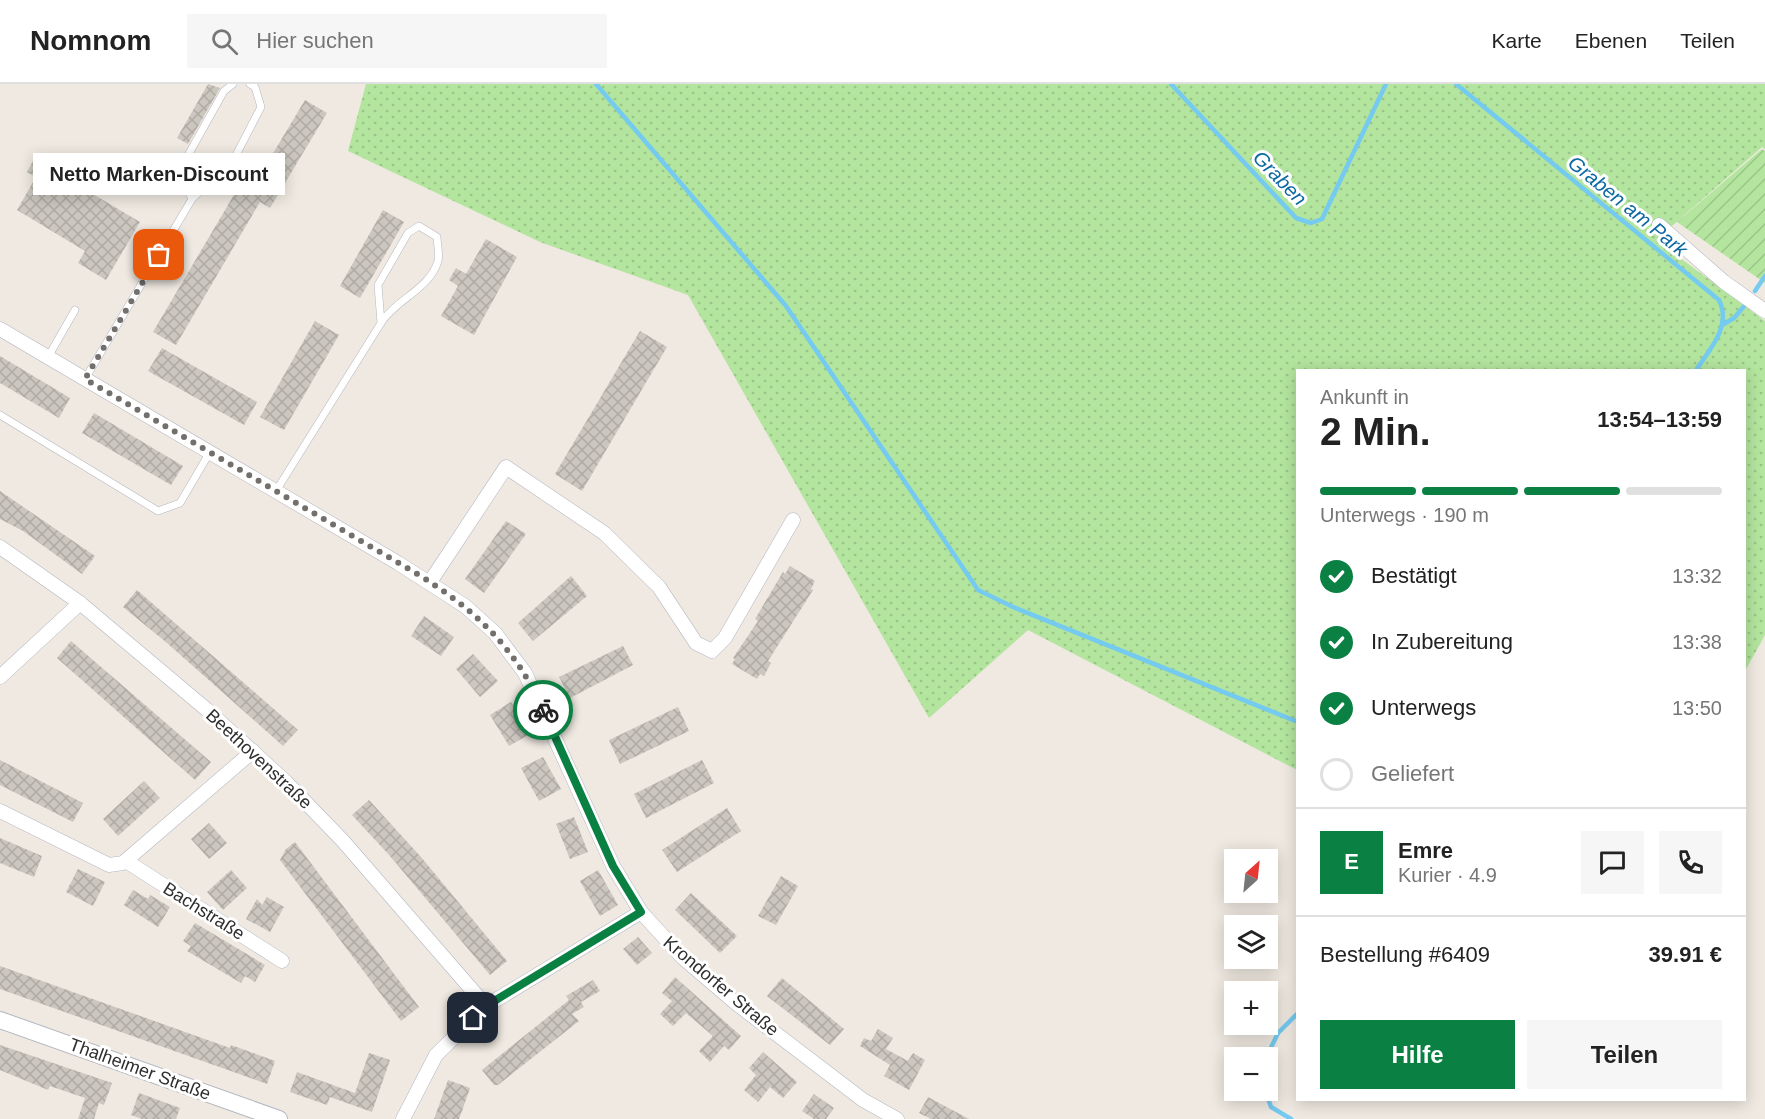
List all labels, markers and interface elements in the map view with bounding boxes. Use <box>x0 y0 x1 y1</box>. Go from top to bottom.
search box <box>187 14 607 68</box>
text: Nomnom <box>30 25 151 56</box>
icon: search <box>208 25 241 58</box>
text: Hier suchen <box>256 28 374 53</box>
text: Karte <box>1492 29 1542 52</box>
text: Ebenen <box>1575 29 1647 52</box>
text: Teilen <box>1680 29 1735 52</box>
water label: Graben <box>1249 146 1311 210</box>
water label: Graben am Park <box>1564 151 1693 261</box>
callout: Netto Marken-Discount <box>33 153 285 195</box>
text: Netto Marken-Discount <box>50 163 268 185</box>
pin <box>133 229 184 280</box>
icon: bag <box>142 238 175 271</box>
text: Ankunft in <box>1320 386 1409 408</box>
text: 13:54–13:59 <box>1597 407 1722 432</box>
text: 2 Min. <box>1320 410 1431 453</box>
text: Unterwegs · 190 m <box>1320 504 1489 526</box>
icon: check <box>1320 560 1353 593</box>
text: Bestätigt <box>1371 563 1457 588</box>
text: 13:32 <box>1672 565 1722 587</box>
icon: check <box>1320 626 1353 659</box>
text: In Zubereitung <box>1371 629 1513 654</box>
text: 13:38 <box>1672 631 1722 653</box>
courier <box>513 680 573 740</box>
icon: check <box>1320 692 1353 725</box>
icon: bike <box>527 694 560 727</box>
text: Unterwegs <box>1371 695 1476 720</box>
text: 13:50 <box>1672 697 1722 719</box>
street label: Beethovenstraße <box>202 705 316 813</box>
text: Geliefert <box>1371 761 1454 786</box>
button: chat <box>1581 831 1644 894</box>
button: phone <box>1659 831 1722 894</box>
text: Emre <box>1398 838 1453 863</box>
north arrow <box>1224 849 1278 903</box>
map controls <box>1224 849 1278 1101</box>
text: E <box>1344 849 1359 874</box>
text: Kurier · 4.9 <box>1398 864 1497 886</box>
street label: Bachstraße <box>160 878 248 944</box>
button: layers <box>1224 915 1278 969</box>
street label: Krondorfer Straße <box>659 932 783 1040</box>
text: Bestellung #6409 <box>1320 942 1490 967</box>
text: 39.91 € <box>1649 942 1722 967</box>
button: + <box>1224 981 1278 1035</box>
pin <box>447 992 498 1043</box>
icon: home <box>456 1001 489 1034</box>
button: Hilfe <box>1320 1020 1515 1089</box>
button: Teilen <box>1527 1020 1722 1089</box>
street label: Thalheimer Straße <box>67 1034 213 1104</box>
button: − <box>1224 1047 1278 1101</box>

